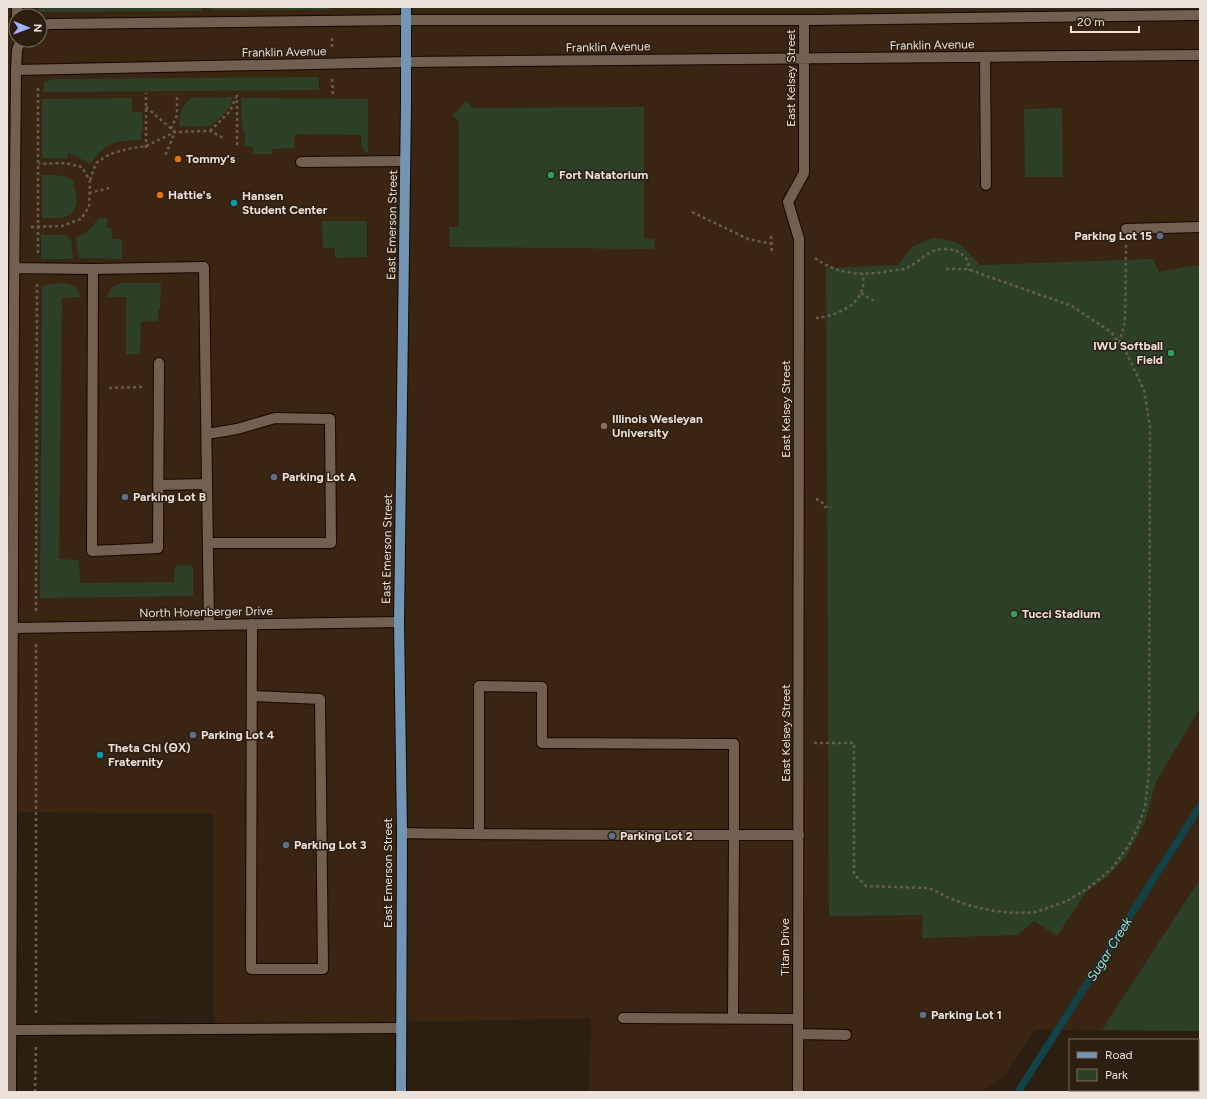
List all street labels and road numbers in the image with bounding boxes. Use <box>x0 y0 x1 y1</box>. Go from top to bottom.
street label: East Kelsey Street <box>784 29 798 127</box>
street label: Franklin Avenue <box>890 37 975 53</box>
street label: Franklin Avenue <box>566 39 651 55</box>
street label: Franklin Avenue <box>242 44 327 60</box>
street label: East Emerson Street <box>384 169 400 280</box>
street label: East Kelsey Street <box>779 360 793 458</box>
street label: East Emerson Street <box>379 493 395 604</box>
street label: North Horenberger Drive <box>139 604 273 620</box>
street label: East Kelsey Street <box>779 684 793 782</box>
street label: East Emerson Street <box>381 818 395 928</box>
street label: Titan Drive <box>778 918 792 976</box>

